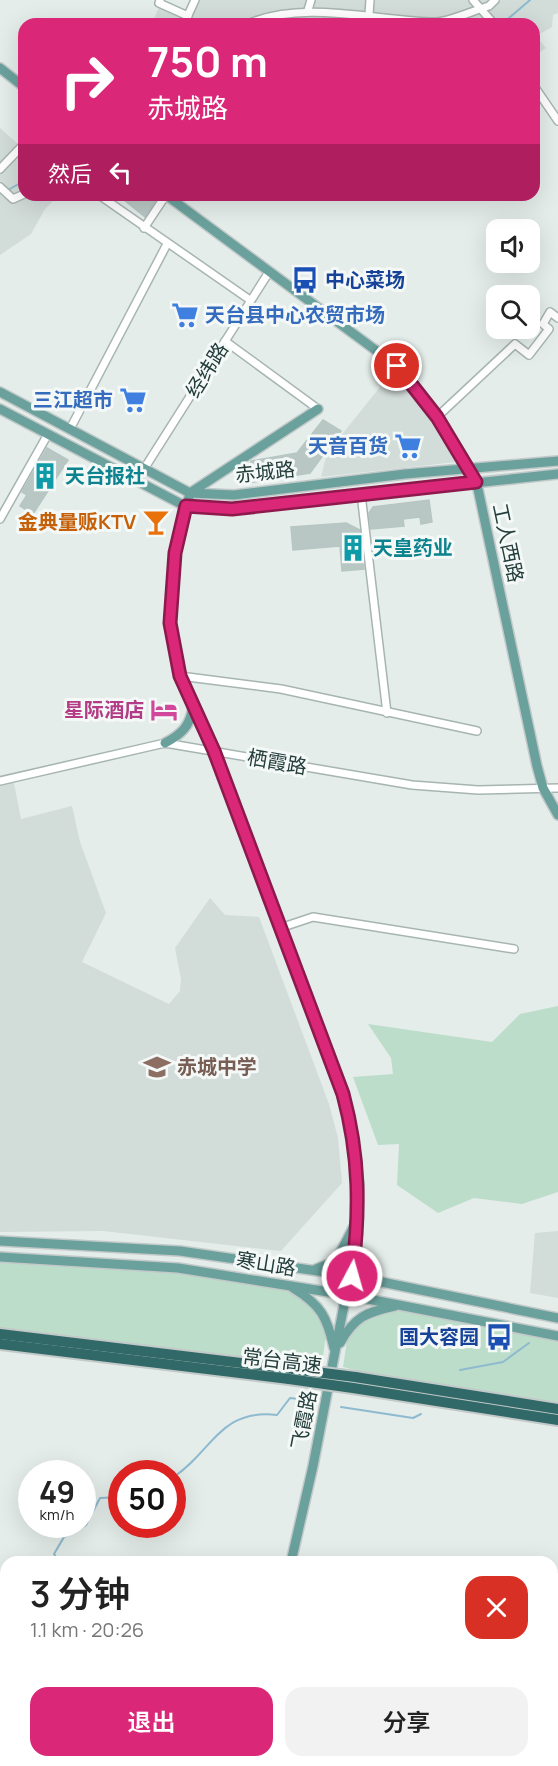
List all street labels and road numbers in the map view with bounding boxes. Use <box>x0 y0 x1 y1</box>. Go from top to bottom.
street label: 经纬路 <box>179 337 234 402</box>
street label: 赤城路 <box>234 455 296 488</box>
street label: 工人西路 <box>487 501 530 585</box>
street label: 栖霞路 <box>245 743 309 780</box>
street label: 寒山路 <box>234 1245 298 1282</box>
street label: 常台高速 <box>241 1342 323 1379</box>
street label: 飞霞路 <box>285 1388 322 1452</box>

